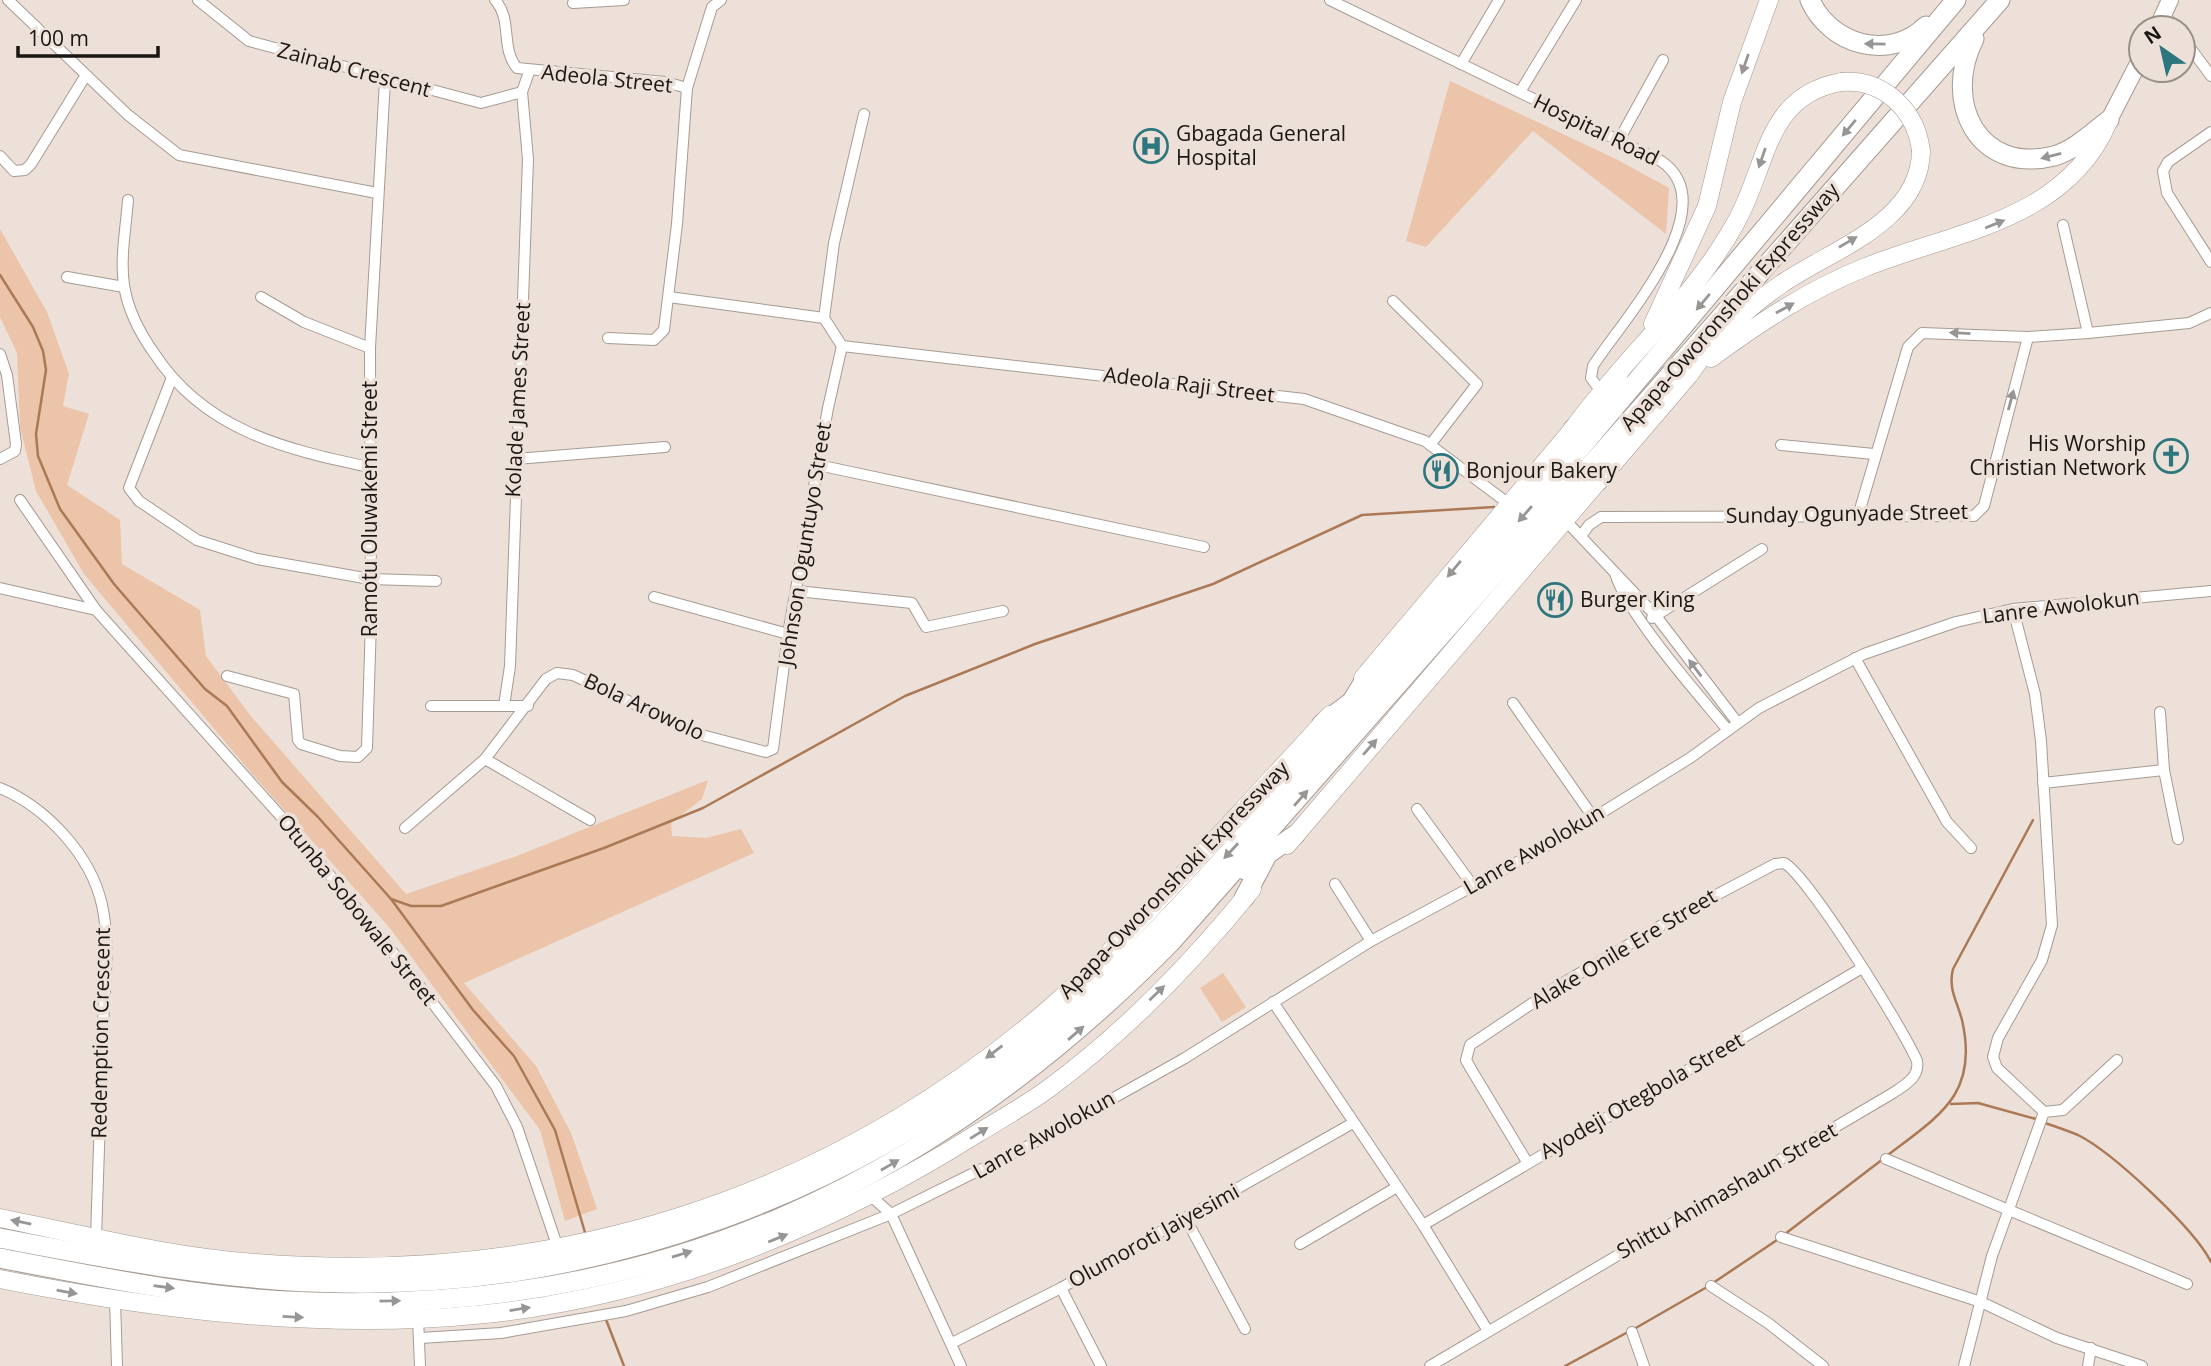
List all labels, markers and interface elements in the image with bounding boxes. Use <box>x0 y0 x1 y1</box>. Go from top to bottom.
scale bar <box>18 14 158 58</box>
north arrow <box>2127 14 2197 84</box>
text: N <box>2139 20 2166 50</box>
text: 100 m <box>28 24 89 52</box>
street label: Zainab Crescent <box>274 35 434 103</box>
one-way arrow <box>1864 39 1886 50</box>
one-way arrow <box>1739 53 1750 74</box>
street label: Adeola Street <box>540 57 674 99</box>
street label: Hospital Road <box>1529 87 1664 172</box>
place label: Gbagada General Hospital <box>1176 119 1346 171</box>
one-way arrow <box>1842 119 1857 136</box>
hospital icon: Gbagada General Hospital <box>1132 127 1170 165</box>
one-way arrow <box>1756 148 1767 169</box>
one-way arrow <box>2040 151 2062 162</box>
street label: Apapa-Oworonshoki Expressway <box>1614 176 1845 436</box>
one-way arrow <box>1985 218 2006 229</box>
one-way arrow <box>1839 236 1858 248</box>
one-way arrow <box>1696 294 1711 311</box>
street label: Kolade James Street <box>498 302 536 498</box>
one-way arrow <box>1775 302 1794 314</box>
one-way arrow <box>1948 327 1970 338</box>
street label: Adeola Raji Street <box>1102 360 1276 408</box>
street label: Ramotu Oluwakemi Street <box>355 381 383 637</box>
one-way arrow <box>2006 389 2017 411</box>
street label: Johnson Oguntuyo Street <box>771 420 837 670</box>
place label: His Worship Christian Network <box>1970 429 2146 481</box>
church icon: His Worship Christian Network <box>2152 437 2190 475</box>
restaurant icon: Bonjour Bakery <box>1422 452 1460 490</box>
place label: Bonjour Bakery <box>1466 456 1618 484</box>
street label: Sunday Ogunyade Street <box>1726 497 1968 529</box>
one-way arrow <box>1517 505 1533 523</box>
one-way arrow <box>1447 560 1462 578</box>
restaurant icon: Burger King <box>1536 581 1574 619</box>
street label: Lanre Awolokun <box>1981 582 2141 630</box>
place label: Burger King <box>1580 585 1695 613</box>
one-way arrow <box>1688 660 1703 678</box>
street label: Bola Arowolo <box>580 666 709 746</box>
one-way arrow <box>1362 739 1377 756</box>
street label: Apapa-Oworonshoki Expressway <box>1052 754 1295 1004</box>
one-way arrow <box>1293 789 1309 807</box>
street label: Lanre Awolokun <box>1458 797 1609 901</box>
street label: Otunba Sobowale Street <box>272 808 444 1011</box>
one-way arrow <box>1223 842 1239 859</box>
street label: Alake Onile Ere Street <box>1526 882 1721 1015</box>
street label: Redemption Crescent <box>84 927 116 1139</box>
one-way arrow <box>1148 986 1165 1002</box>
street label: Ayodeji Otegbola Street <box>1535 1025 1748 1165</box>
one-way arrow <box>1067 1026 1084 1041</box>
one-way arrow <box>985 1045 1003 1059</box>
street label: Lanre Awolokun <box>968 1084 1120 1185</box>
street label: Shittu Animashaun Street <box>1611 1116 1842 1265</box>
one-way arrow <box>969 1126 988 1139</box>
one-way arrow <box>881 1158 900 1171</box>
street label: Olumoroti Jaiyesimi <box>1063 1177 1244 1294</box>
one-way arrow <box>10 1217 32 1228</box>
one-way arrow <box>767 1232 788 1243</box>
one-way arrow <box>672 1249 693 1259</box>
one-way arrow <box>153 1282 175 1293</box>
one-way arrow <box>56 1286 78 1297</box>
one-way arrow <box>379 1295 401 1306</box>
one-way arrow <box>509 1303 531 1314</box>
one-way arrow <box>282 1312 304 1323</box>

